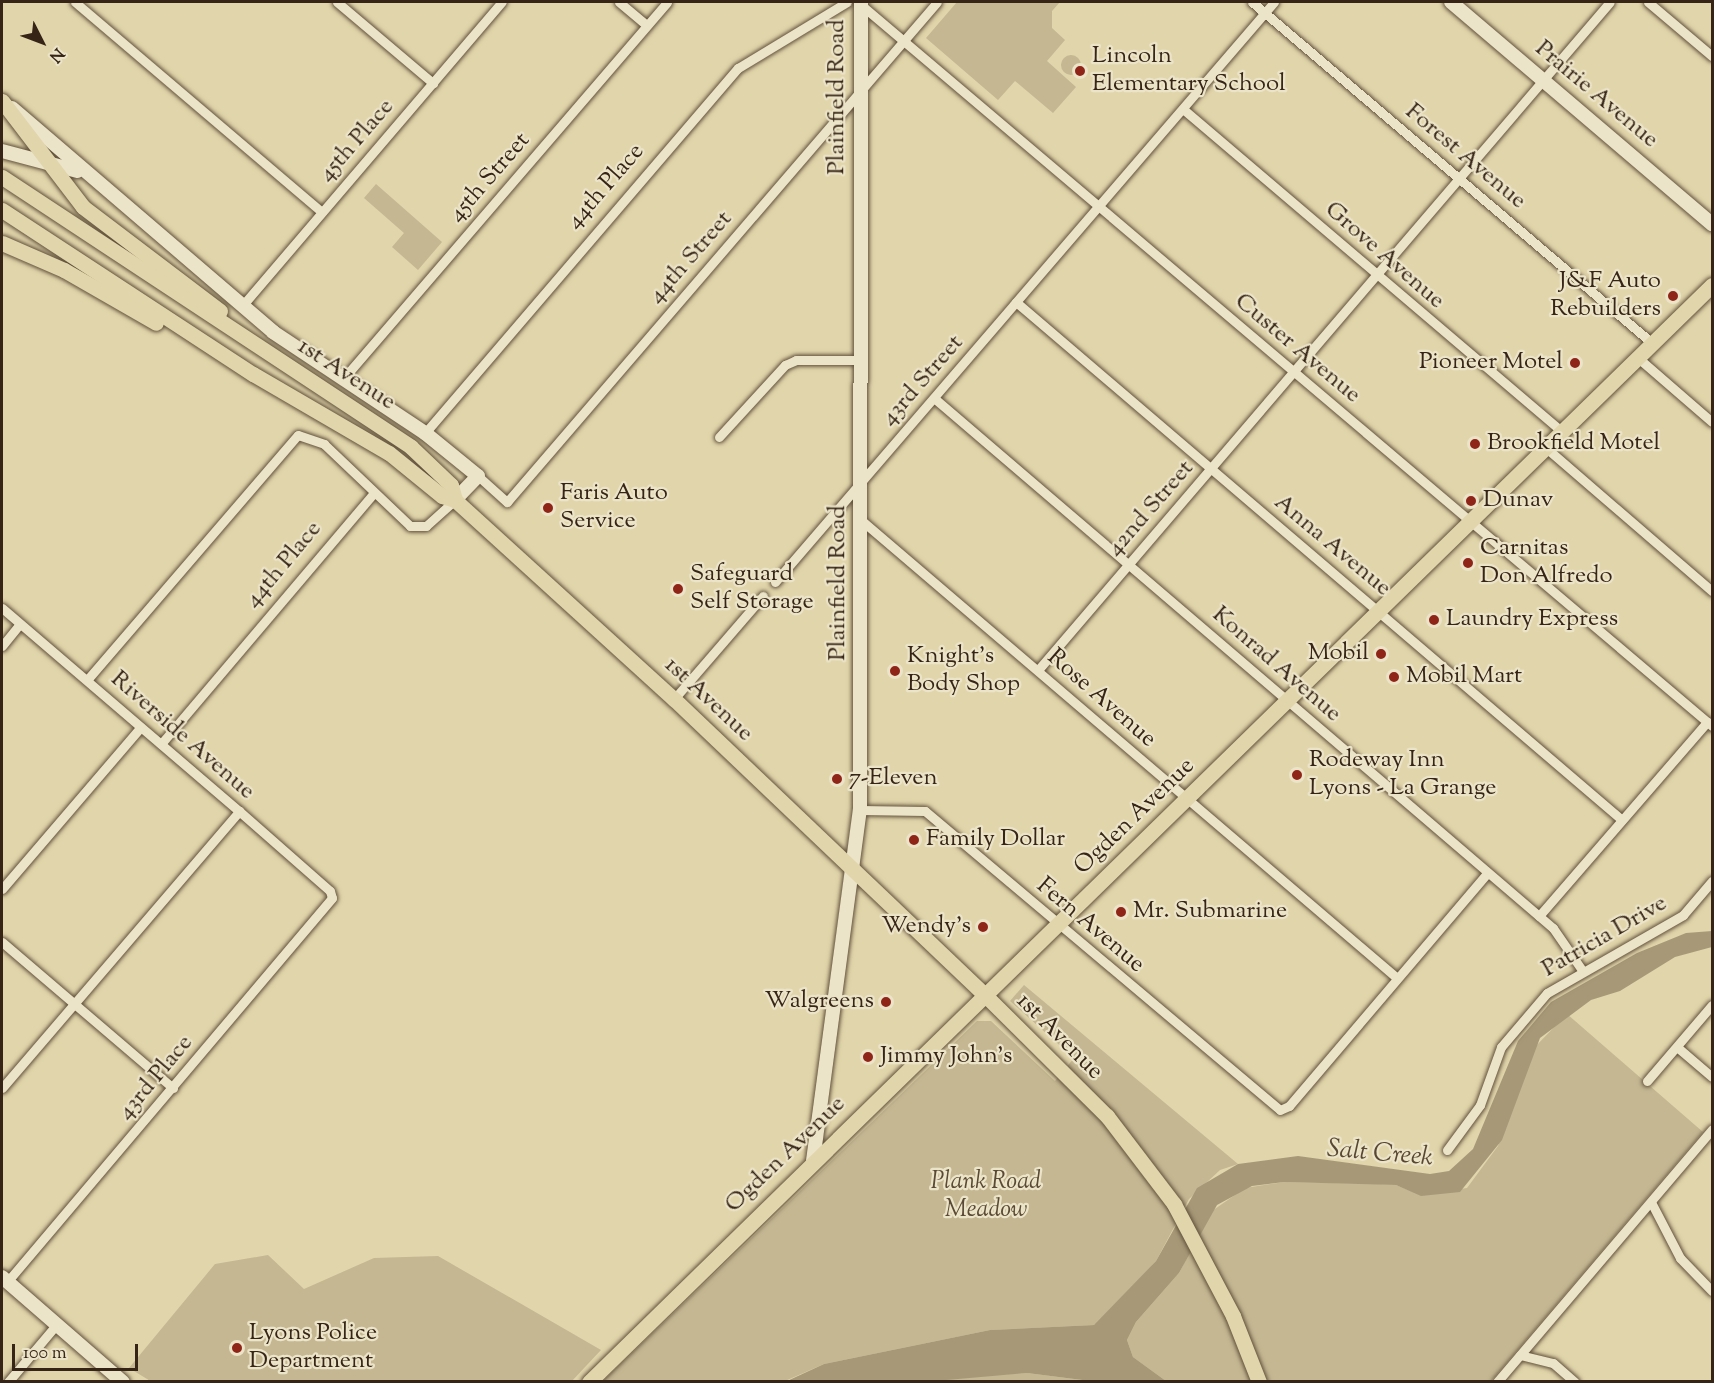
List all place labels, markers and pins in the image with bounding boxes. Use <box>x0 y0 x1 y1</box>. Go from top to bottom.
place label: Lincoln Elementary School <box>1092 43 1286 99</box>
marker: Lincoln Elementary School <box>1073 64 1087 78</box>
place label: J&F Auto Rebuilders <box>1550 268 1661 324</box>
marker: J&F Auto Rebuilders <box>1666 289 1680 303</box>
place label: Pioneer Motel <box>1419 349 1563 377</box>
marker: Pioneer Motel <box>1568 356 1582 370</box>
place label: Brookfield Motel <box>1487 430 1660 458</box>
marker: Brookfield Motel <box>1468 437 1482 451</box>
place label: Faris Auto Service <box>560 480 668 536</box>
place label: Dunav <box>1483 487 1553 515</box>
marker: Dunav <box>1464 494 1478 508</box>
marker: Faris Auto Service <box>541 501 555 515</box>
place label: Carnitas Don Alfredo <box>1480 535 1613 591</box>
marker: Carnitas Don Alfredo <box>1461 556 1475 570</box>
place label: Safeguard Self Storage <box>690 561 814 617</box>
marker: Safeguard Self Storage <box>671 582 685 596</box>
place label: Laundry Express <box>1446 606 1618 634</box>
marker: Laundry Express <box>1427 613 1441 627</box>
place label: Mobil <box>1308 640 1369 668</box>
place label: Knight's Body Shop <box>907 643 1020 699</box>
marker: Mobil <box>1374 647 1388 661</box>
place label: Mobil Mart <box>1406 663 1522 691</box>
marker: Knight's Body Shop <box>888 664 902 678</box>
marker: Mobil Mart <box>1387 670 1401 684</box>
place label: Rodeway Inn Lyons - La Grange <box>1309 747 1496 803</box>
place label: 7-Eleven <box>849 765 938 793</box>
marker: Rodeway Inn Lyons - La Grange <box>1290 768 1304 782</box>
marker: 7-Eleven <box>830 772 844 786</box>
place label: Family Dollar <box>926 826 1065 854</box>
marker: Family Dollar <box>907 833 921 847</box>
place label: Mr. Submarine <box>1133 898 1287 926</box>
marker: Mr. Submarine <box>1114 905 1128 919</box>
place label: Wendy's <box>881 913 971 941</box>
marker: Wendy's <box>976 920 990 934</box>
place label: Walgreens <box>765 988 874 1016</box>
marker: Walgreens <box>879 995 893 1009</box>
place label: Jimmy John's <box>880 1043 1012 1071</box>
marker: Jimmy John's <box>861 1050 875 1064</box>
place label: Lyons Police Department <box>249 1320 377 1376</box>
marker: Lyons Police Department <box>230 1341 244 1355</box>

